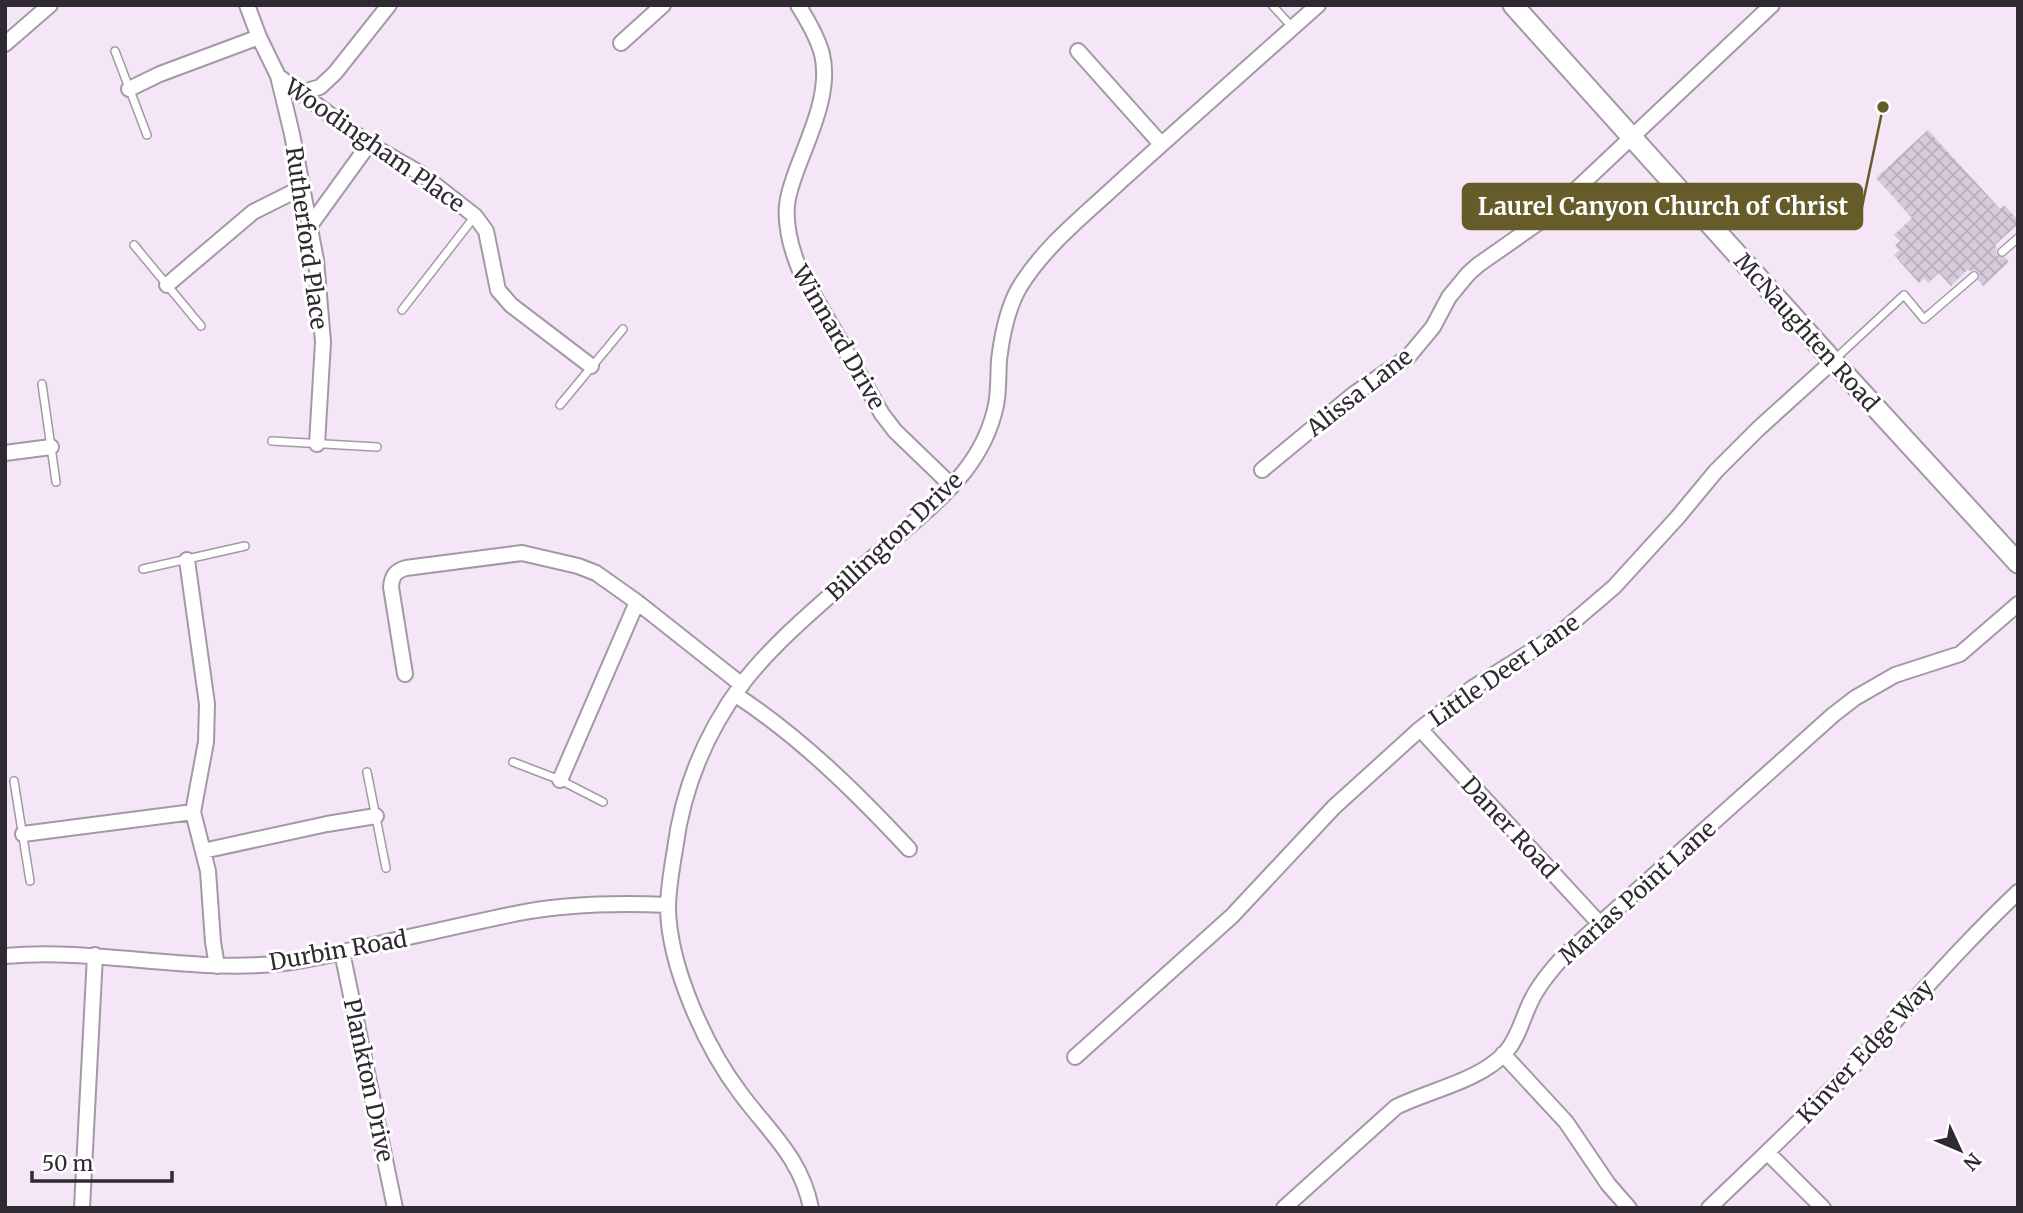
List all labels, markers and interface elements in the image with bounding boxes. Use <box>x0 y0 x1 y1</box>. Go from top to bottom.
street label: Woodingham Place <box>279 71 471 218</box>
street label: Rutherford Place <box>280 145 334 331</box>
callout: Laurel Canyon Church of Christ <box>1463 184 1862 229</box>
text: Laurel Canyon Church of Christ <box>1478 191 1849 222</box>
street label: McNaughten Road <box>1728 247 1886 417</box>
street label: Winnard Drive <box>786 259 892 414</box>
street label: Alissa Lane <box>1299 342 1418 443</box>
street label: Billington Drive <box>820 465 968 607</box>
street label: Little Deer Lane <box>1423 608 1585 732</box>
street label: Daner Road <box>1456 770 1565 884</box>
street label: Marias Point Lane <box>1553 814 1721 970</box>
street label: Durbin Road <box>267 924 409 976</box>
street label: Kinver Edge Way <box>1791 972 1940 1129</box>
street label: Plankton Drive <box>338 996 400 1164</box>
north arrow <box>1925 1115 1995 1185</box>
scale bar <box>32 1140 172 1184</box>
text: N <box>1958 1148 1986 1176</box>
text: 50 m <box>42 1150 93 1177</box>

